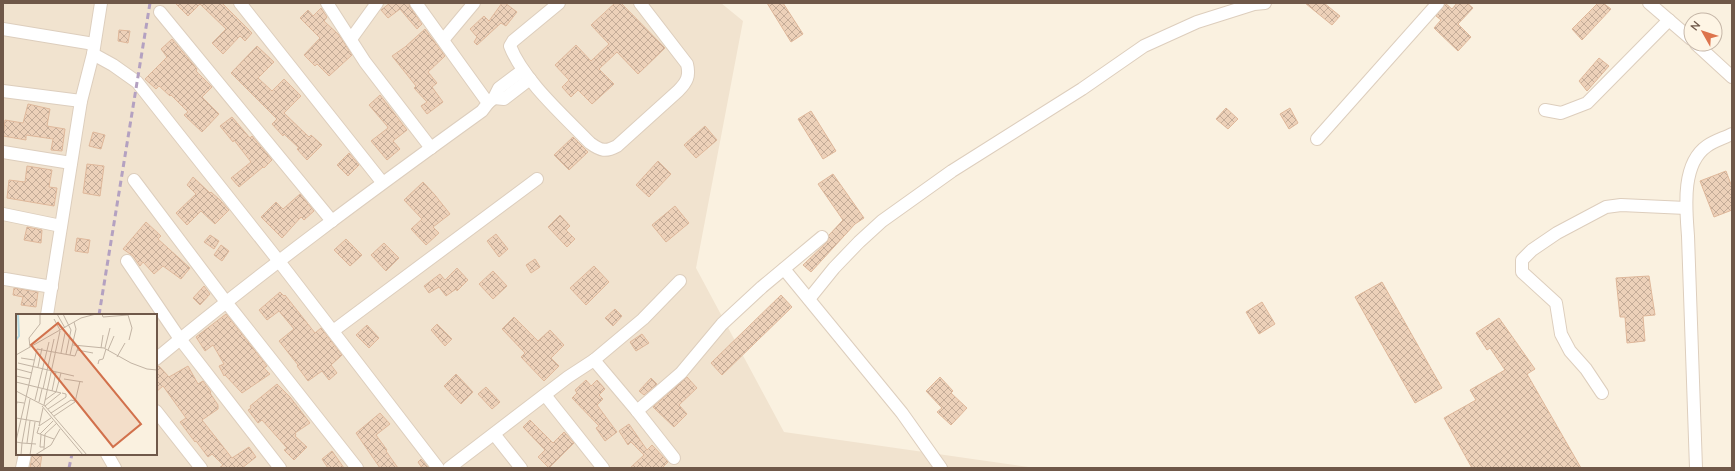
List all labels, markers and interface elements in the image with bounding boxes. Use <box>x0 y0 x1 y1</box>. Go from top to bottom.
north arrow <box>1683 12 1723 52</box>
text: N <box>1687 18 1703 33</box>
inset map <box>16 314 157 455</box>

